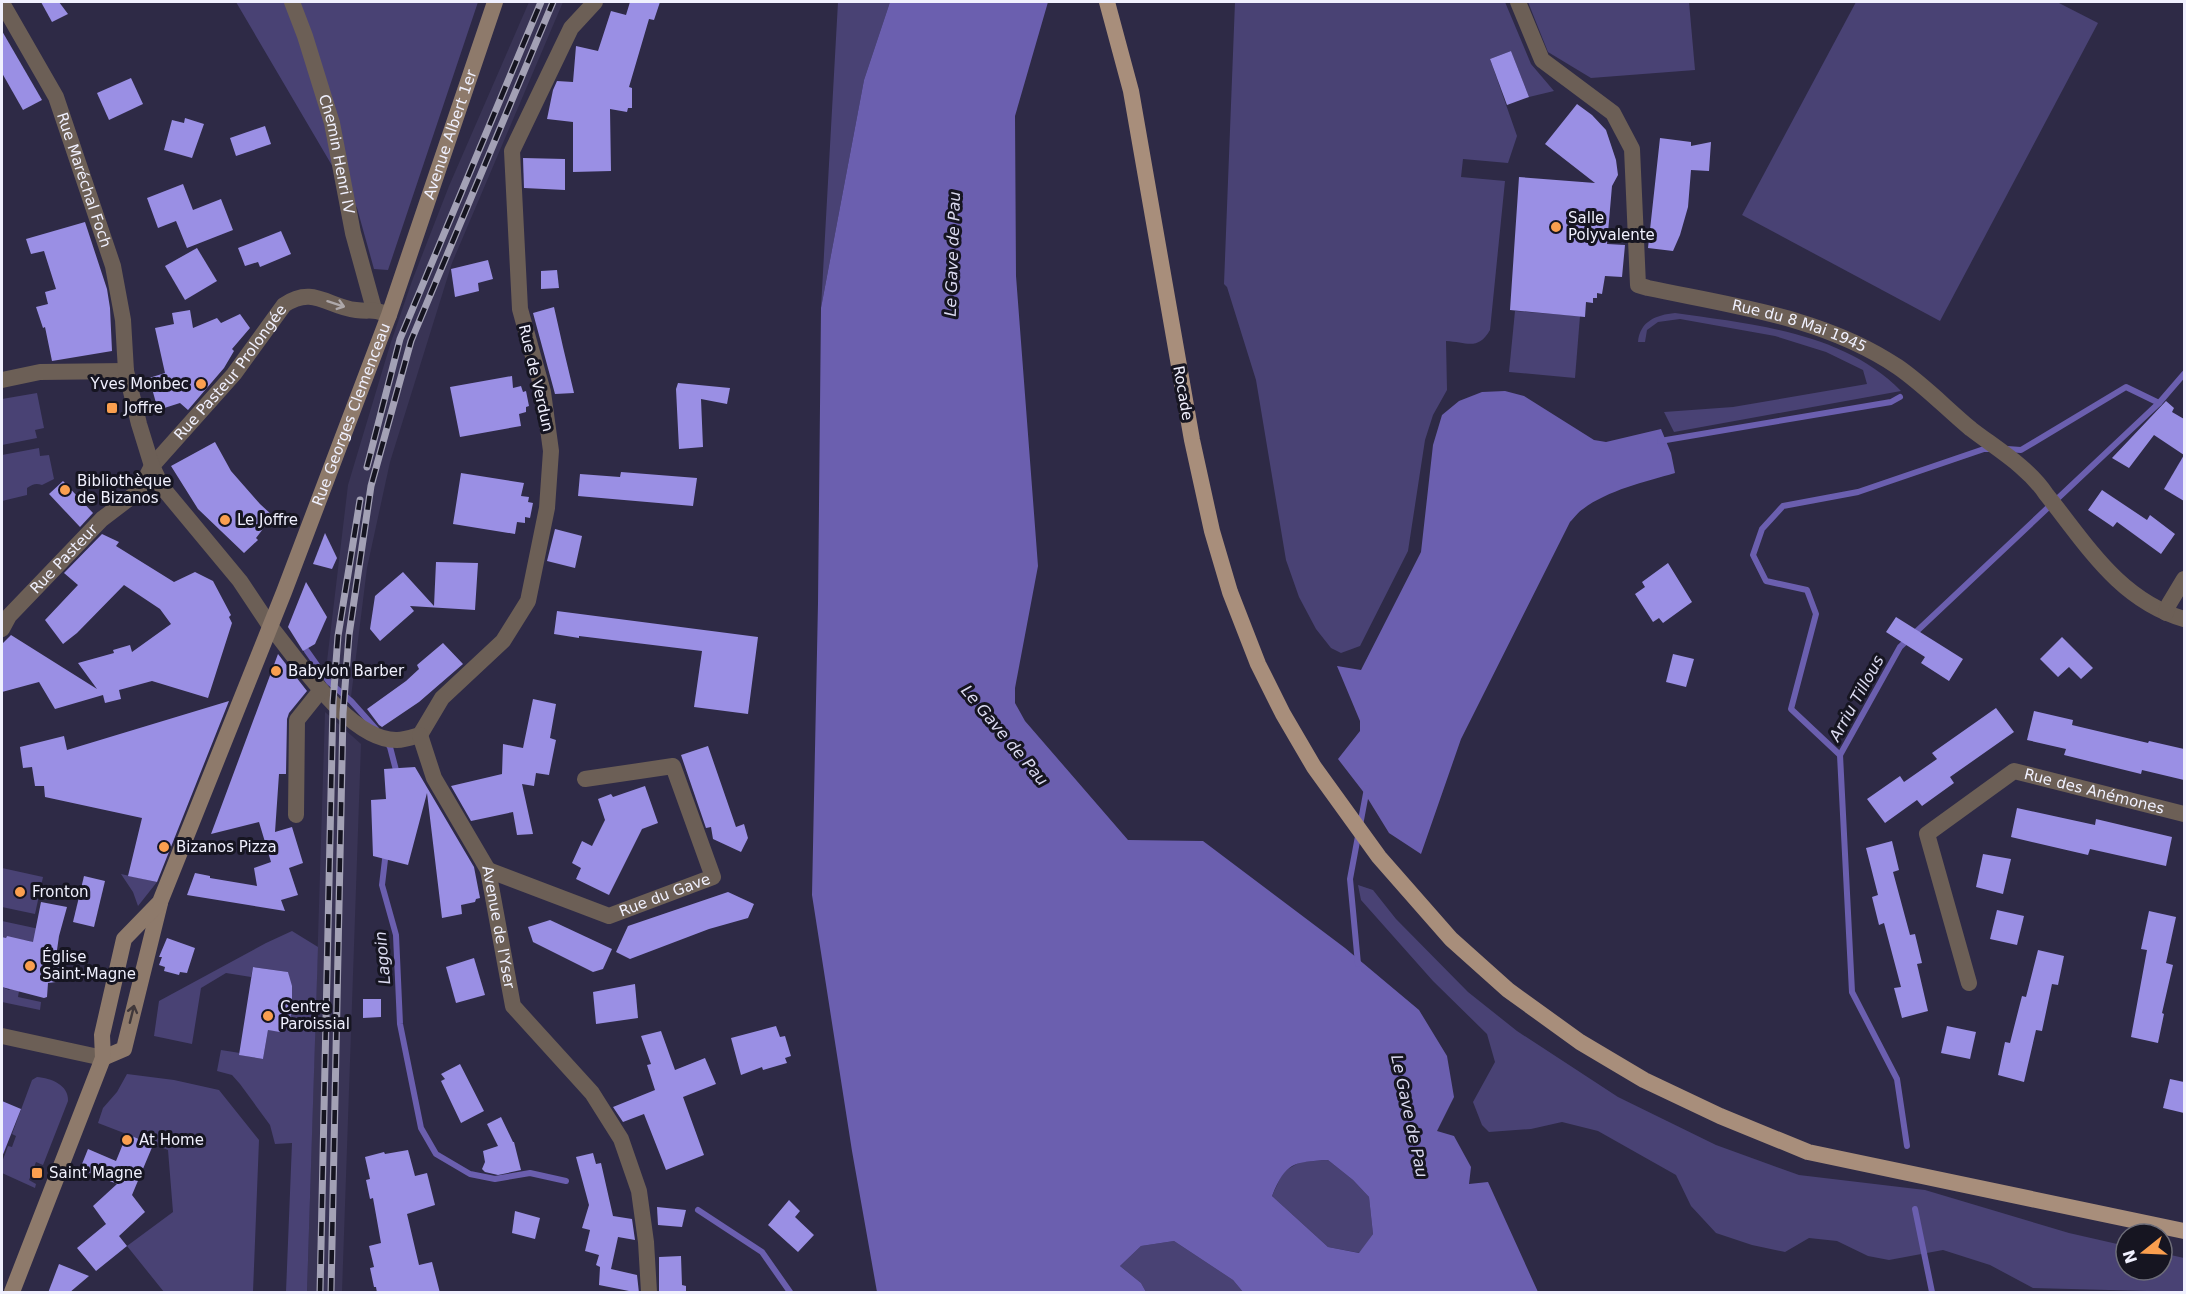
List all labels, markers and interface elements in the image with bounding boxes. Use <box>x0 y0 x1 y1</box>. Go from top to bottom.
street label: Avenue Albert 1er <box>420 67 481 201</box>
street label: Chemin Henri IV <box>315 92 358 216</box>
street label: Rue Maréchal Foch <box>53 110 115 250</box>
water label: Le Gave de Pau <box>941 191 964 317</box>
place label: Salle Polyvalente <box>1568 209 1655 244</box>
marker: Salle Polyvalente <box>1549 220 1563 234</box>
street label: Rue du 8 Mai 1945 <box>1730 296 1870 356</box>
one-way arrow <box>326 299 345 310</box>
street label: Rue Pasteur Prolongée <box>170 301 290 444</box>
street label: Rue Georges Clemenceau <box>309 320 394 508</box>
street label: Rue de Verdun <box>515 323 557 433</box>
street label: Rocade <box>1169 364 1197 422</box>
place label: Yves Monbec <box>90 375 189 393</box>
marker: Yves Monbec <box>194 377 208 391</box>
place label: Joffre <box>123 399 163 417</box>
marker: Joffre <box>105 401 119 415</box>
place label: Bibliothèque de Bizanos <box>77 472 171 507</box>
marker: Bibliothèque de Bizanos <box>58 483 72 497</box>
place label: Le Joffre <box>237 511 298 529</box>
marker: Le Joffre <box>218 513 232 527</box>
street label: Rue Pasteur <box>26 520 102 597</box>
water label: Arriu Tillous <box>1825 652 1888 745</box>
place label: Babylon Barber <box>288 662 405 680</box>
marker: Babylon Barber <box>269 664 283 678</box>
water label: Le Gave de Pau <box>957 681 1052 789</box>
street label: Rue des Anémones <box>2022 765 2166 818</box>
place label: Bizanos Pizza <box>176 838 277 856</box>
marker: Bizanos Pizza <box>157 840 171 854</box>
street label: Avenue de l'Yser <box>478 864 519 991</box>
street label: Rue du Gave <box>617 870 713 920</box>
place label: Fronton <box>32 883 89 901</box>
marker: Fronton <box>13 885 27 899</box>
water label: Lagoin <box>371 931 394 985</box>
place label: Église Saint-Magne <box>42 947 136 983</box>
marker: Église Saint-Magne <box>23 959 37 973</box>
place label: Centre Paroissial <box>280 998 350 1033</box>
one-way arrow <box>126 1005 138 1024</box>
marker: Centre Paroissial <box>261 1009 275 1023</box>
water label: Le Gave de Pau <box>1387 1053 1432 1179</box>
place label: At Home <box>139 1131 204 1149</box>
marker: At Home <box>120 1133 134 1147</box>
place label: Saint Magne <box>49 1164 142 1182</box>
marker: Saint Magne <box>30 1166 44 1180</box>
north arrow <box>2114 1222 2174 1282</box>
text: N <box>2119 1247 2141 1266</box>

